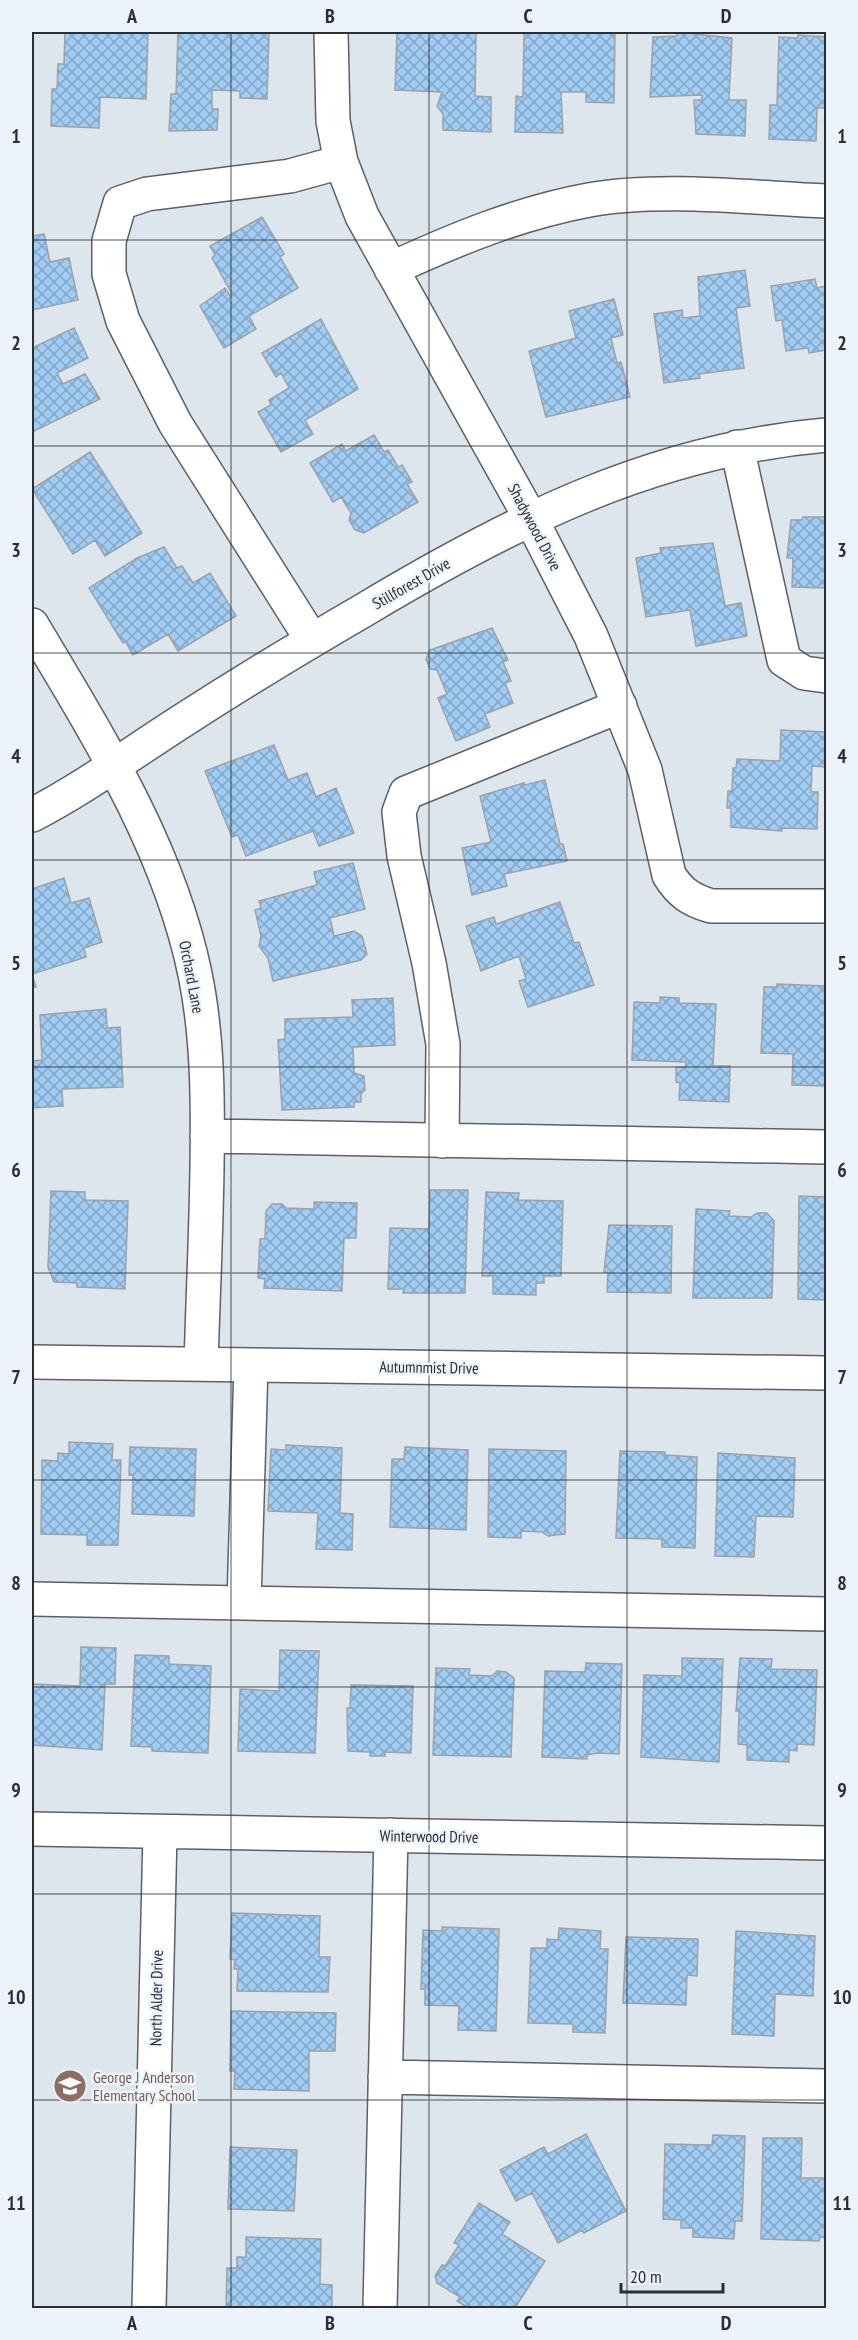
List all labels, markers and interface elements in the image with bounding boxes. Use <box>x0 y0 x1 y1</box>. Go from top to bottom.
text: A <box>126 3 138 29</box>
text: B <box>325 3 335 29</box>
text: C <box>523 3 533 29</box>
text: D <box>721 3 732 29</box>
text: 1 <box>11 123 21 149</box>
text: 1 <box>837 123 847 149</box>
text: 2 <box>11 330 21 356</box>
text: 2 <box>837 330 847 356</box>
street label: Shadywood Drive <box>504 480 566 574</box>
text: 3 <box>11 537 21 563</box>
text: 3 <box>837 537 847 563</box>
street label: Stillforest Drive <box>369 553 453 613</box>
text: 4 <box>11 743 21 769</box>
text: 4 <box>837 743 847 769</box>
street label: Orchard Lane <box>175 939 209 1015</box>
text: 5 <box>11 950 21 976</box>
text: 5 <box>837 950 847 976</box>
text: 6 <box>11 1157 21 1183</box>
text: 6 <box>837 1157 847 1183</box>
street label: Autumnmist Drive <box>379 1356 479 1378</box>
text: 7 <box>11 1364 21 1390</box>
text: 7 <box>837 1364 847 1390</box>
text: 8 <box>11 1570 21 1596</box>
text: 8 <box>837 1570 847 1596</box>
text: 9 <box>11 1777 21 1803</box>
text: 9 <box>837 1777 847 1803</box>
street label: Winterwood Drive <box>379 1825 479 1847</box>
street label: North Alder Drive <box>145 1950 167 2046</box>
text: 10 <box>6 1984 26 2010</box>
text: 10 <box>832 1984 852 2010</box>
place label: George J Anderson Elementary School <box>93 2067 196 2105</box>
school or university icon: George J Anderson Elementary School <box>52 2068 88 2104</box>
text: 11 <box>6 2190 26 2216</box>
text: 11 <box>832 2190 852 2216</box>
scale bar <box>621 2256 723 2294</box>
text: 20 m <box>630 2265 662 2288</box>
text: A <box>126 2310 138 2336</box>
text: B <box>325 2310 335 2336</box>
text: C <box>523 2310 533 2336</box>
text: D <box>721 2310 732 2336</box>

